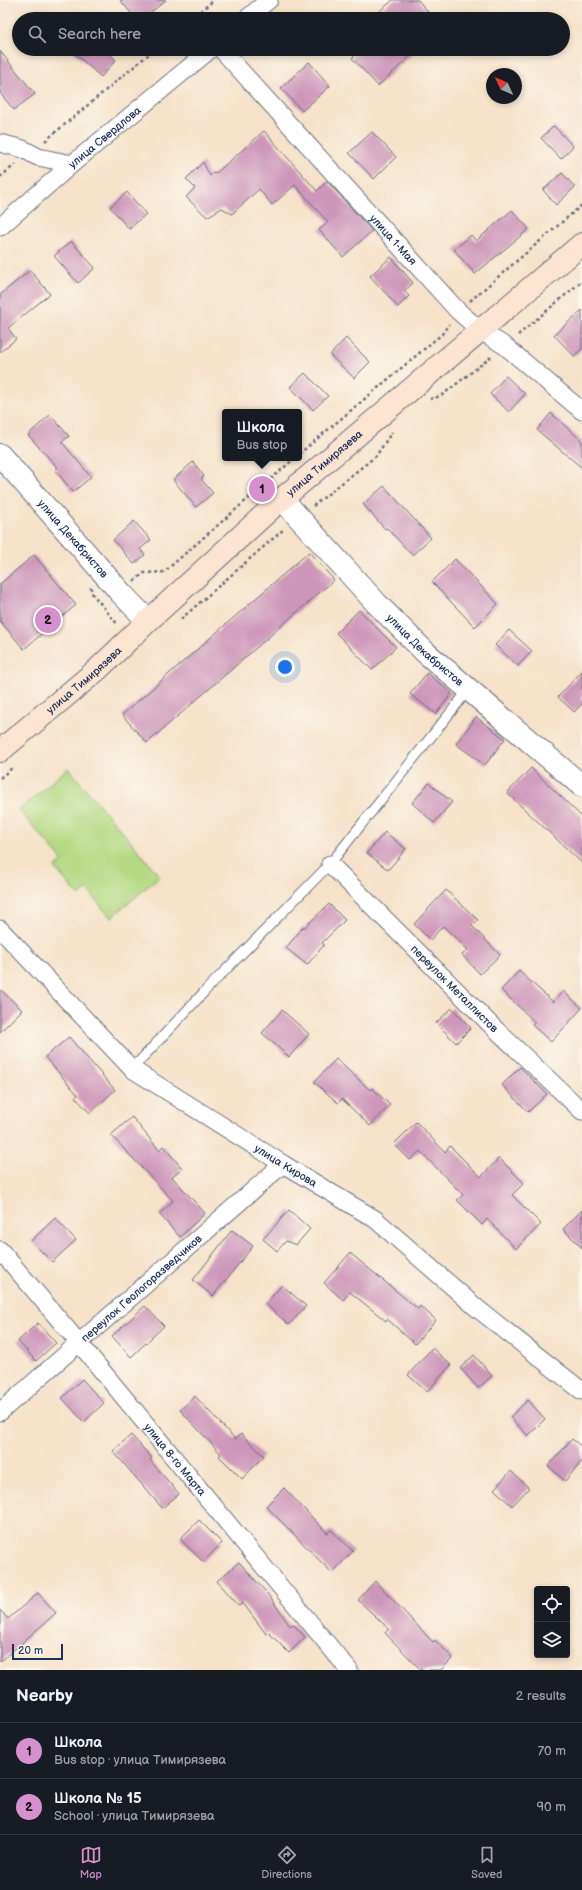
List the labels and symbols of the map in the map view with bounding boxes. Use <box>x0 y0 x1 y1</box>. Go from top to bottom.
north arrow <box>486 68 522 104</box>
street label: улица Свердлова <box>66 103 144 171</box>
street label: улица 1-Мая <box>367 212 419 268</box>
street label: улица Тимирязева <box>284 427 366 499</box>
pin: 1 <box>249 474 275 504</box>
street label: улица Декабристов <box>35 497 111 581</box>
pin: 2 <box>35 605 61 635</box>
street label: улица Декабристов <box>384 611 466 689</box>
street label: улица Тимирязева <box>44 644 125 716</box>
your location <box>275 657 295 677</box>
street label: переулок Металлистов <box>408 942 501 1035</box>
street label: улица Кирова <box>252 1142 320 1190</box>
street label: переулок Геологоразведчиков <box>79 1232 205 1345</box>
street label: улица 8-го Марта <box>141 1421 209 1499</box>
scale bar <box>12 1642 63 1661</box>

